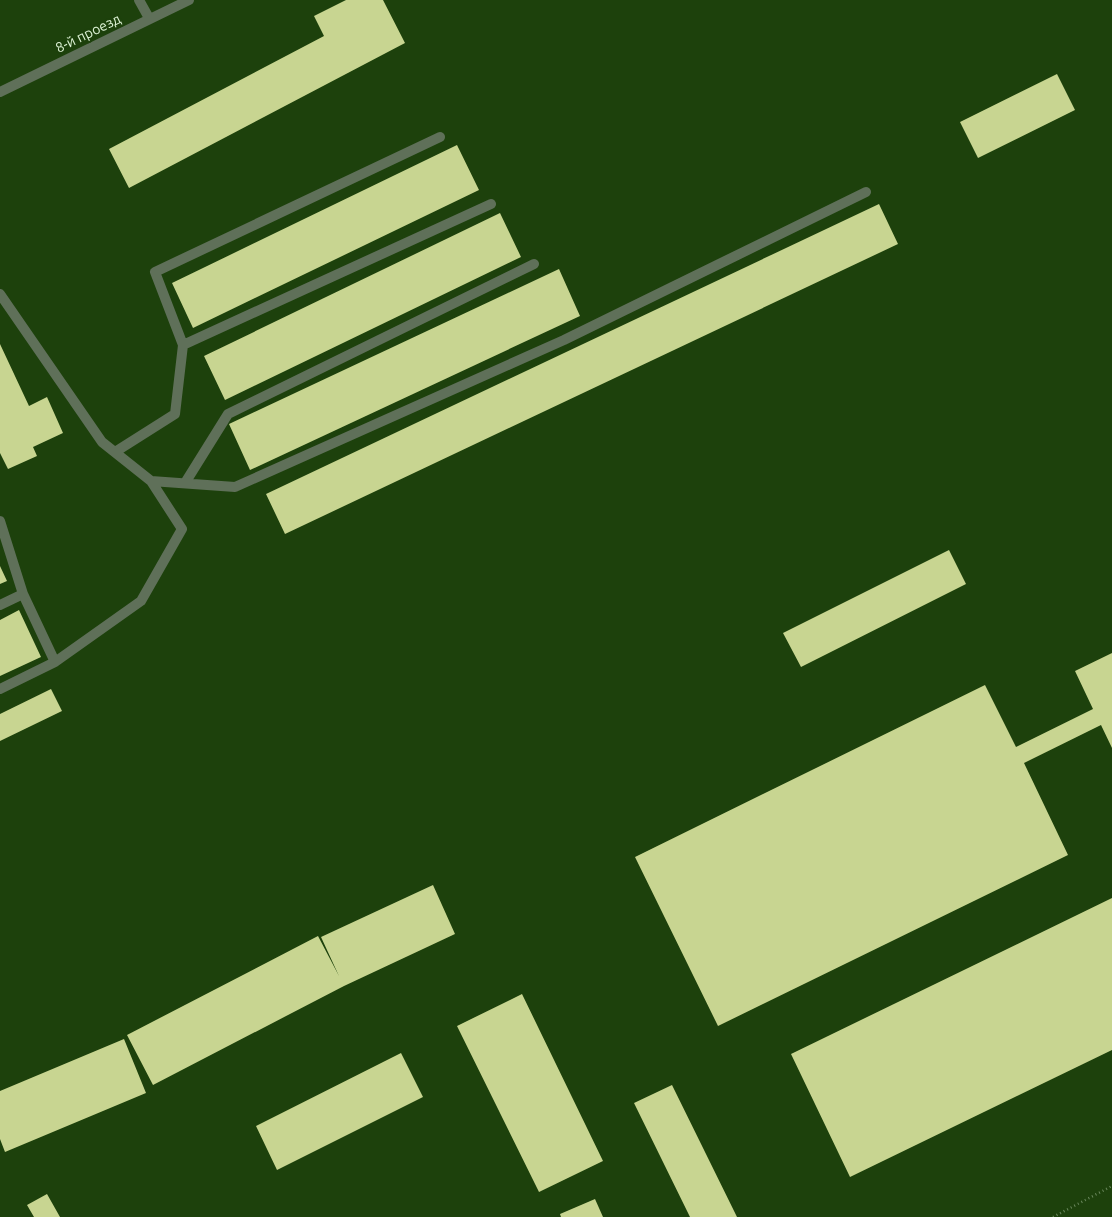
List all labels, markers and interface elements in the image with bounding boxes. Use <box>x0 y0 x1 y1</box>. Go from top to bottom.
street label: 8-й проезд <box>53 10 123 56</box>

